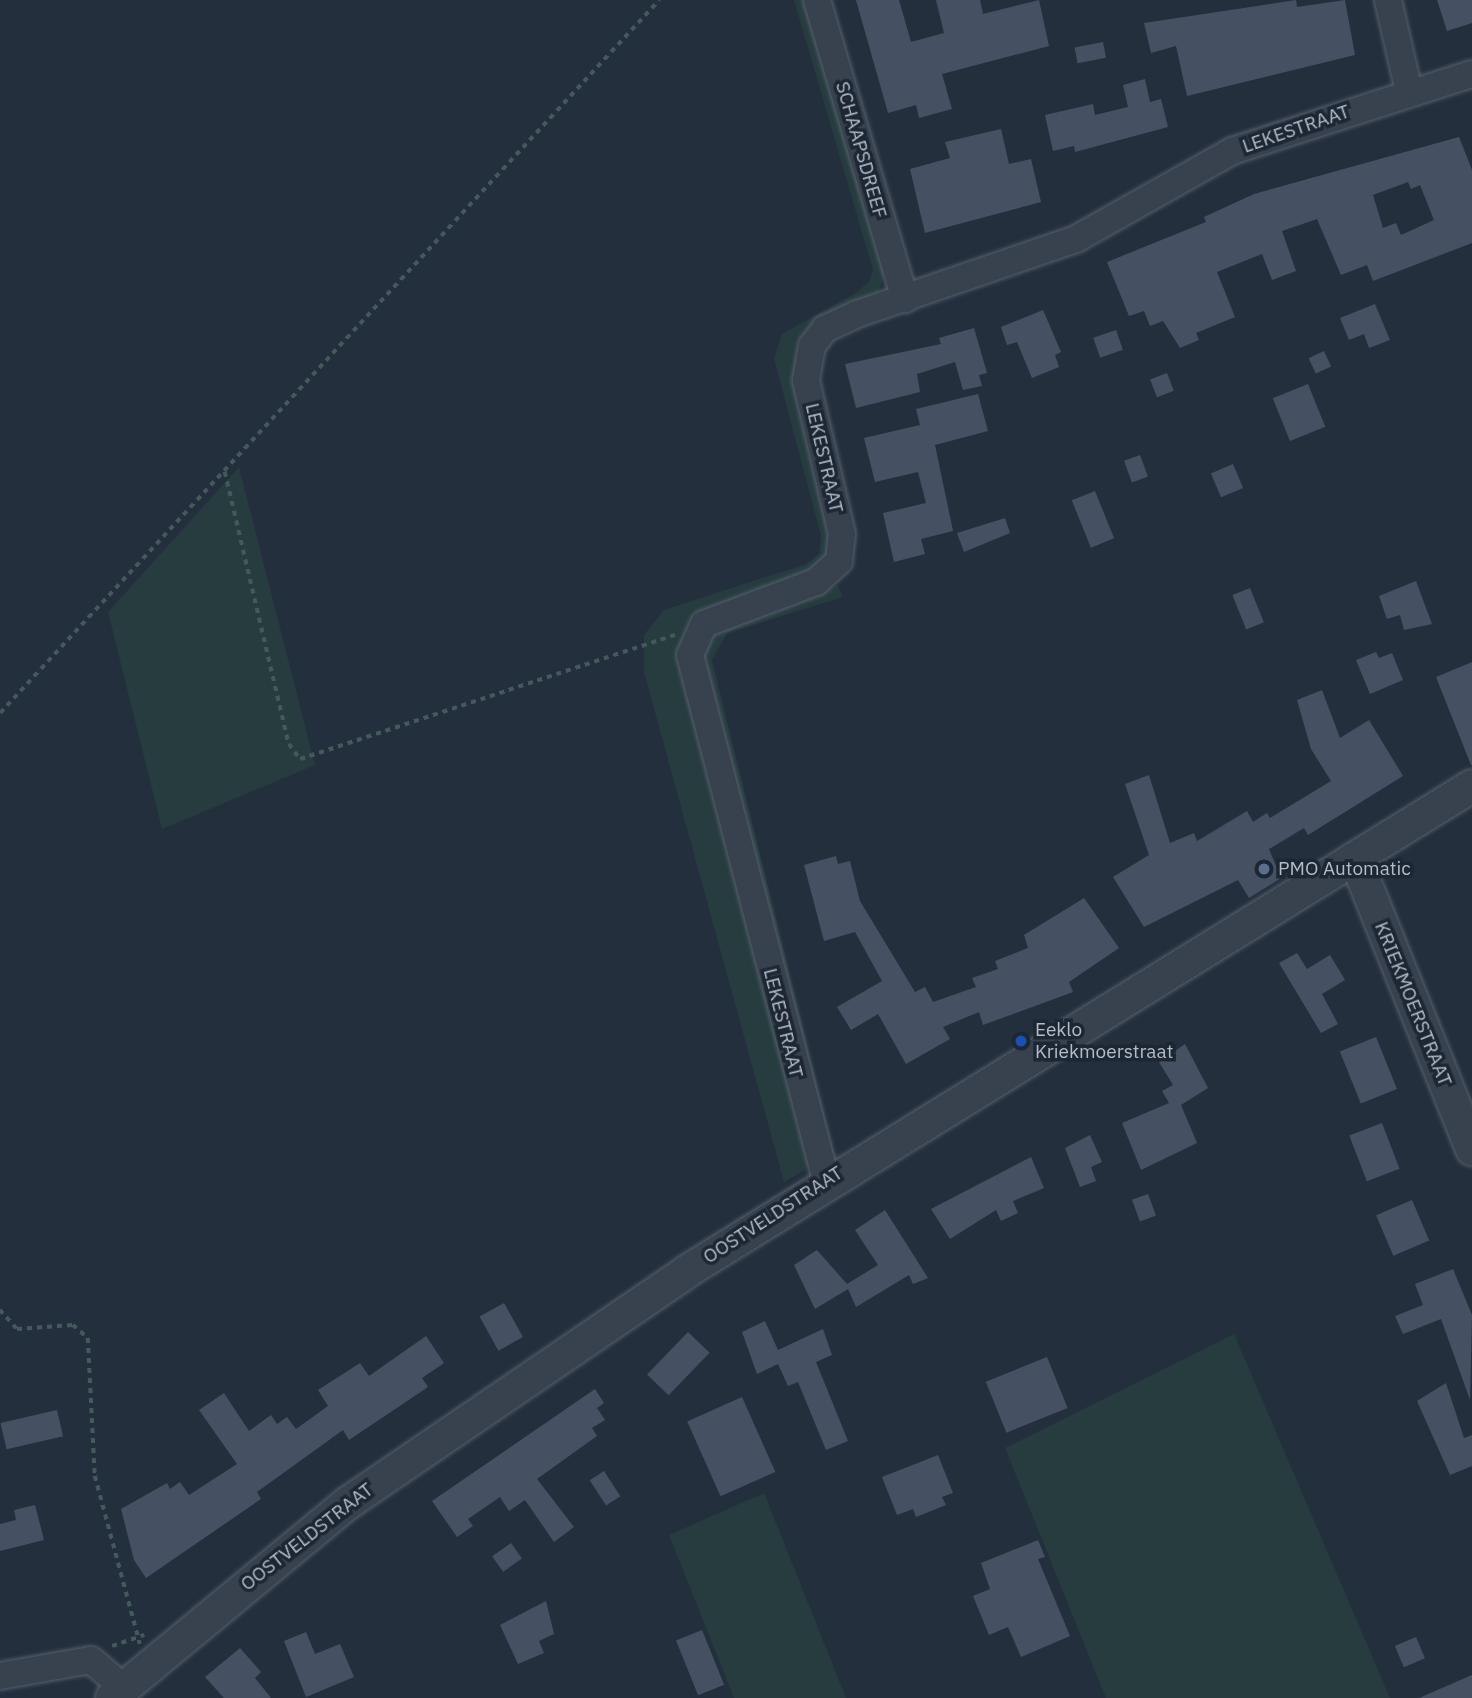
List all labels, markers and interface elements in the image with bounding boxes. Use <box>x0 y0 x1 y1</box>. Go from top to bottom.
street label: SCHAAPSDREEF <box>831 79 891 221</box>
street label: LEKESTRAAT <box>1239 100 1353 158</box>
street label: LEKESTRAAT <box>800 401 848 515</box>
place label: PMO Automatic <box>1278 858 1411 880</box>
marker: PMO Automatic <box>1256 861 1272 877</box>
street label: KRIEKMOERSTRAAT <box>1370 919 1456 1089</box>
street label: LEKESTRAAT <box>758 966 808 1080</box>
place label: Eeklo Kriekmoerstraat <box>1035 1019 1173 1063</box>
marker: Eeklo Kriekmoerstraat <box>1013 1033 1029 1049</box>
street label: OOSTVELDSTRAAT <box>699 1161 847 1269</box>
street label: OOSTVELDSTRAAT <box>236 1478 378 1596</box>

